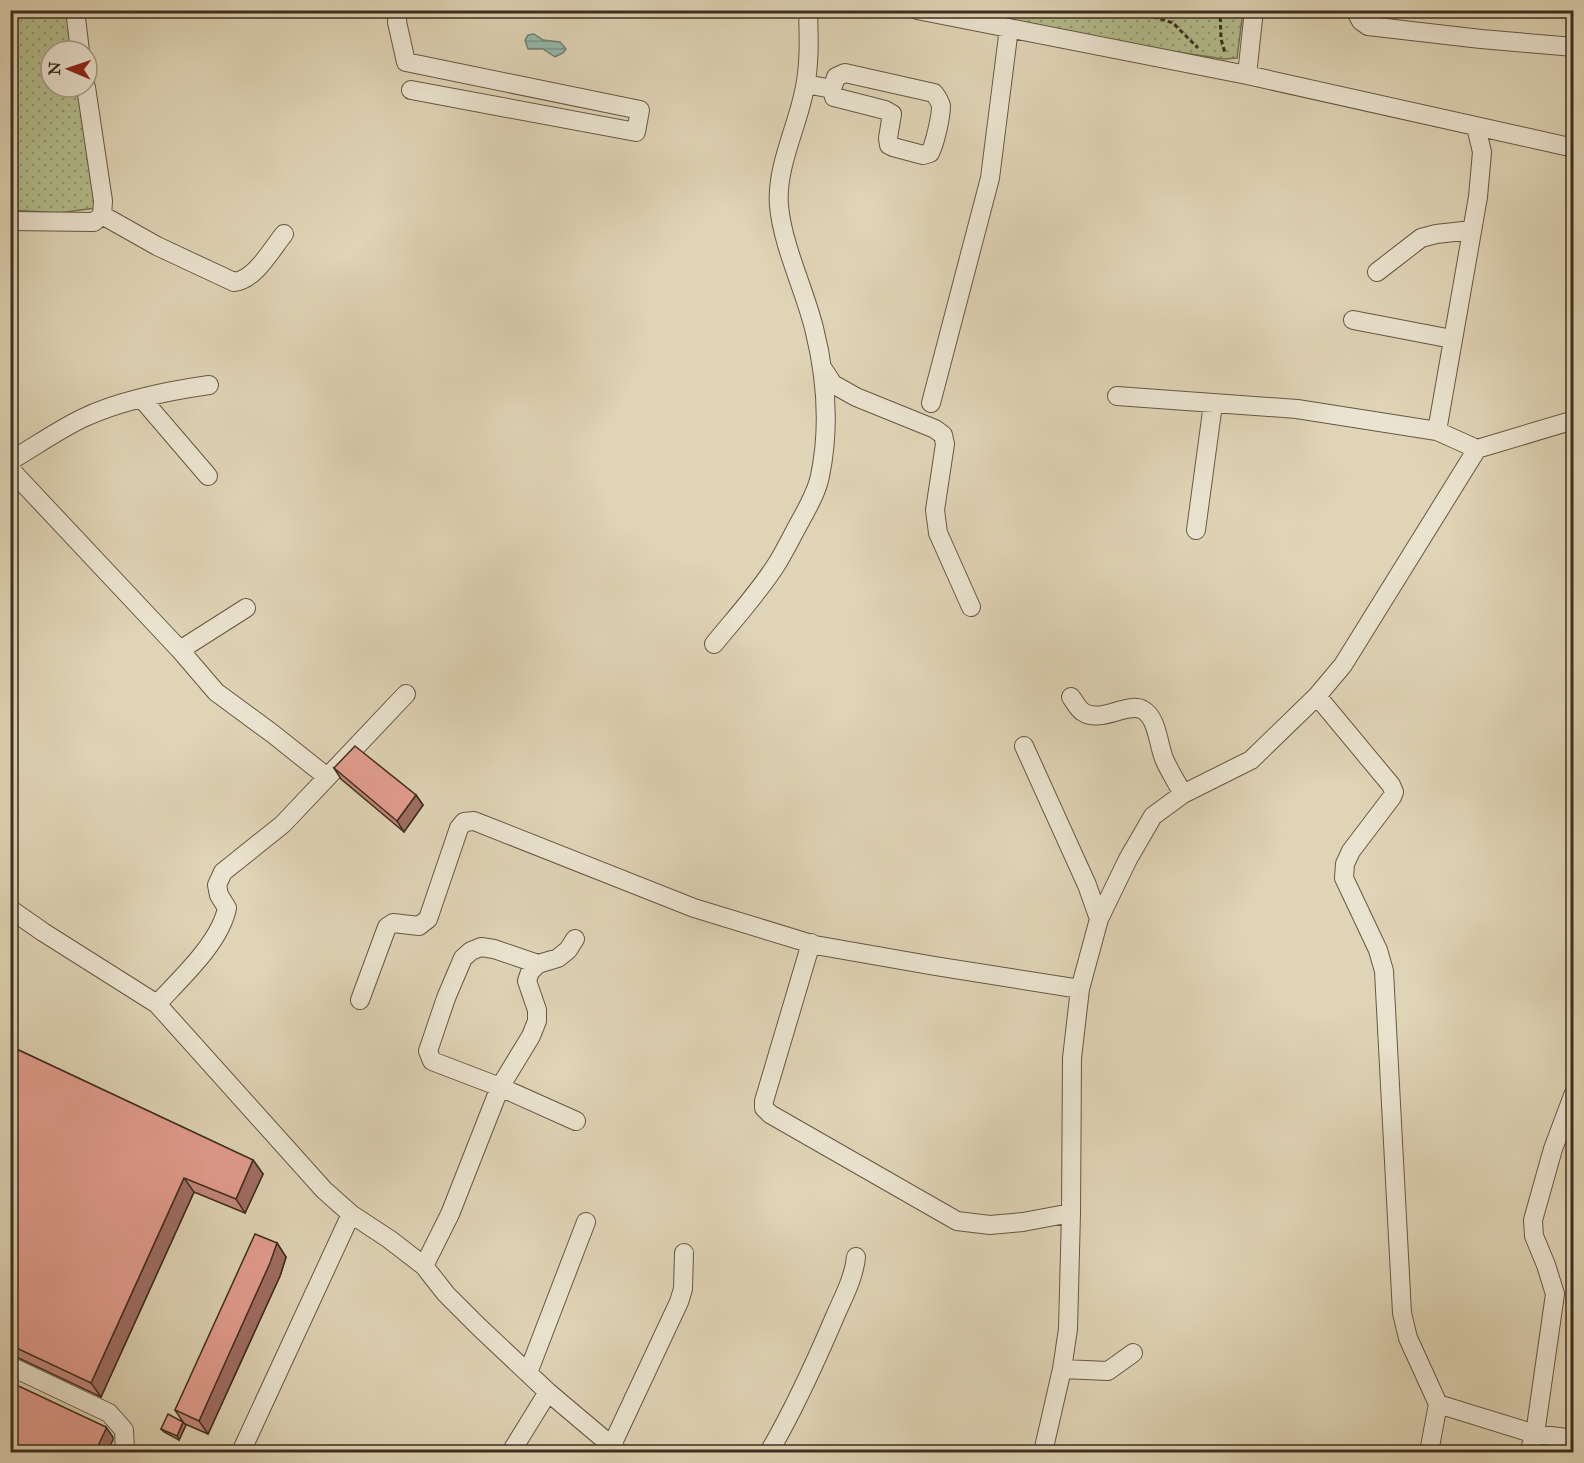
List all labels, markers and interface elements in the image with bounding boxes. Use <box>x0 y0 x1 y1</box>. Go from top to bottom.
north arrow <box>39 39 99 99</box>
text: N <box>45 61 64 76</box>

